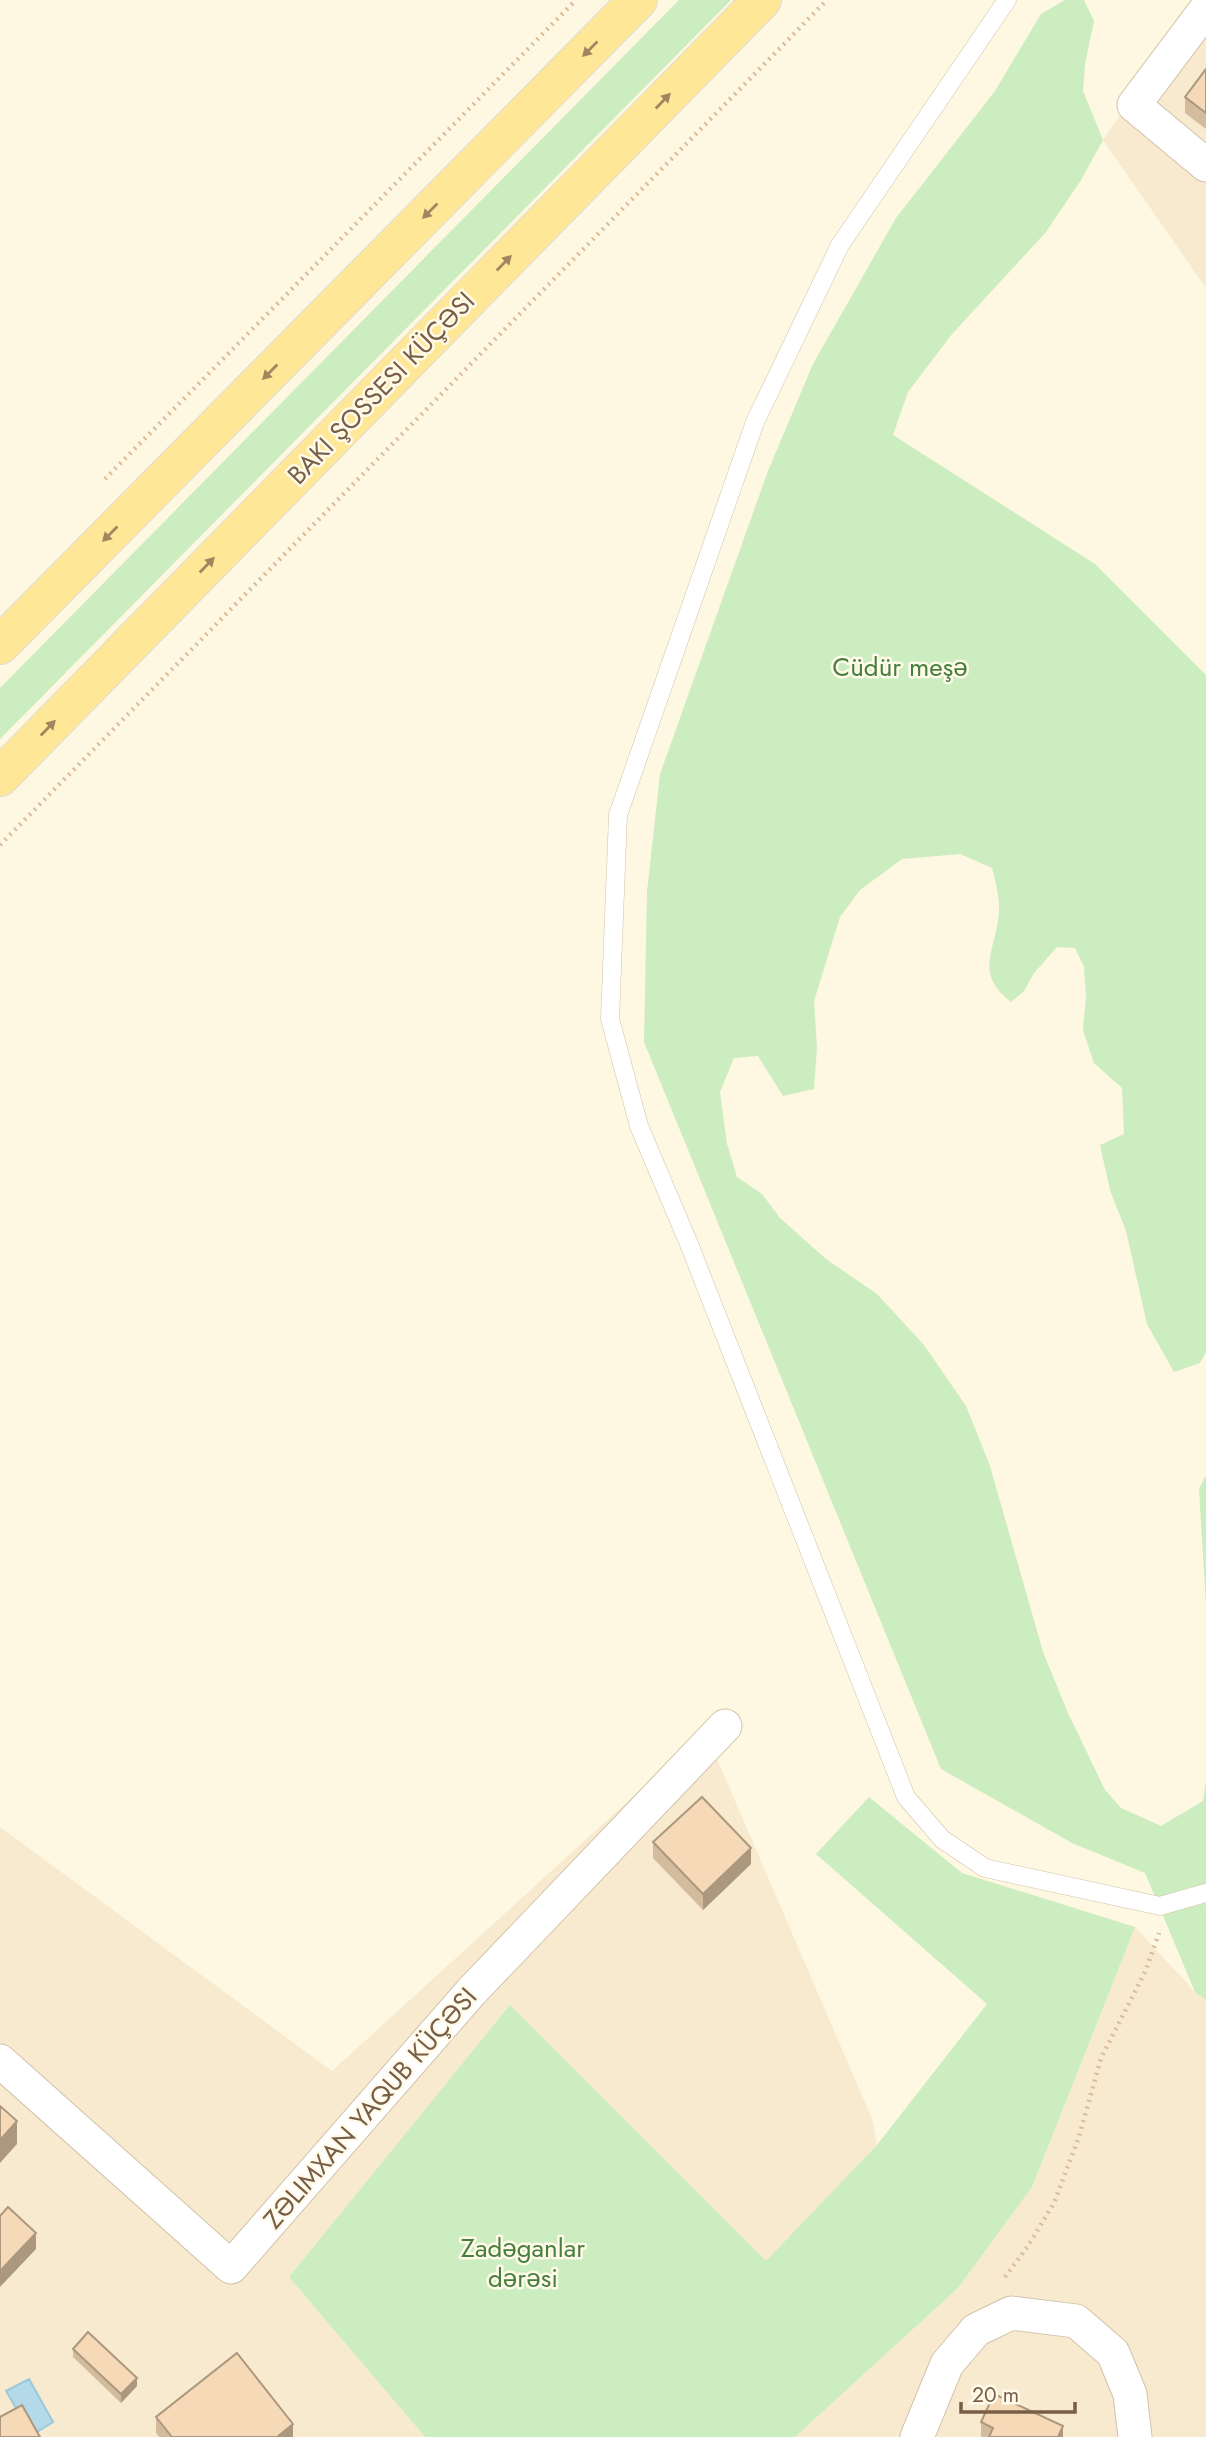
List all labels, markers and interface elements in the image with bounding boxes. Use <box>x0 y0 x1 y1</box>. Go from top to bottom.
one-way arrow <box>581 40 598 57</box>
one-way arrow <box>655 93 671 110</box>
one-way arrow <box>421 202 438 219</box>
one-way arrow <box>495 255 511 272</box>
street label: BAKI ŞOSSESI KÜÇƏSI <box>279 283 483 493</box>
one-way arrow <box>262 364 279 380</box>
one-way arrow <box>102 526 119 542</box>
one-way arrow <box>199 557 216 574</box>
park label: Cüdür meşə <box>832 648 968 686</box>
one-way arrow <box>39 720 55 737</box>
street label: ZƏLIMXAN YAQUB KÜÇƏSI <box>254 1979 486 2237</box>
park label: Zadəganlar dərəsi <box>461 2229 585 2297</box>
scale bar <box>961 2370 1075 2414</box>
text: 20 m <box>972 2380 1019 2410</box>

